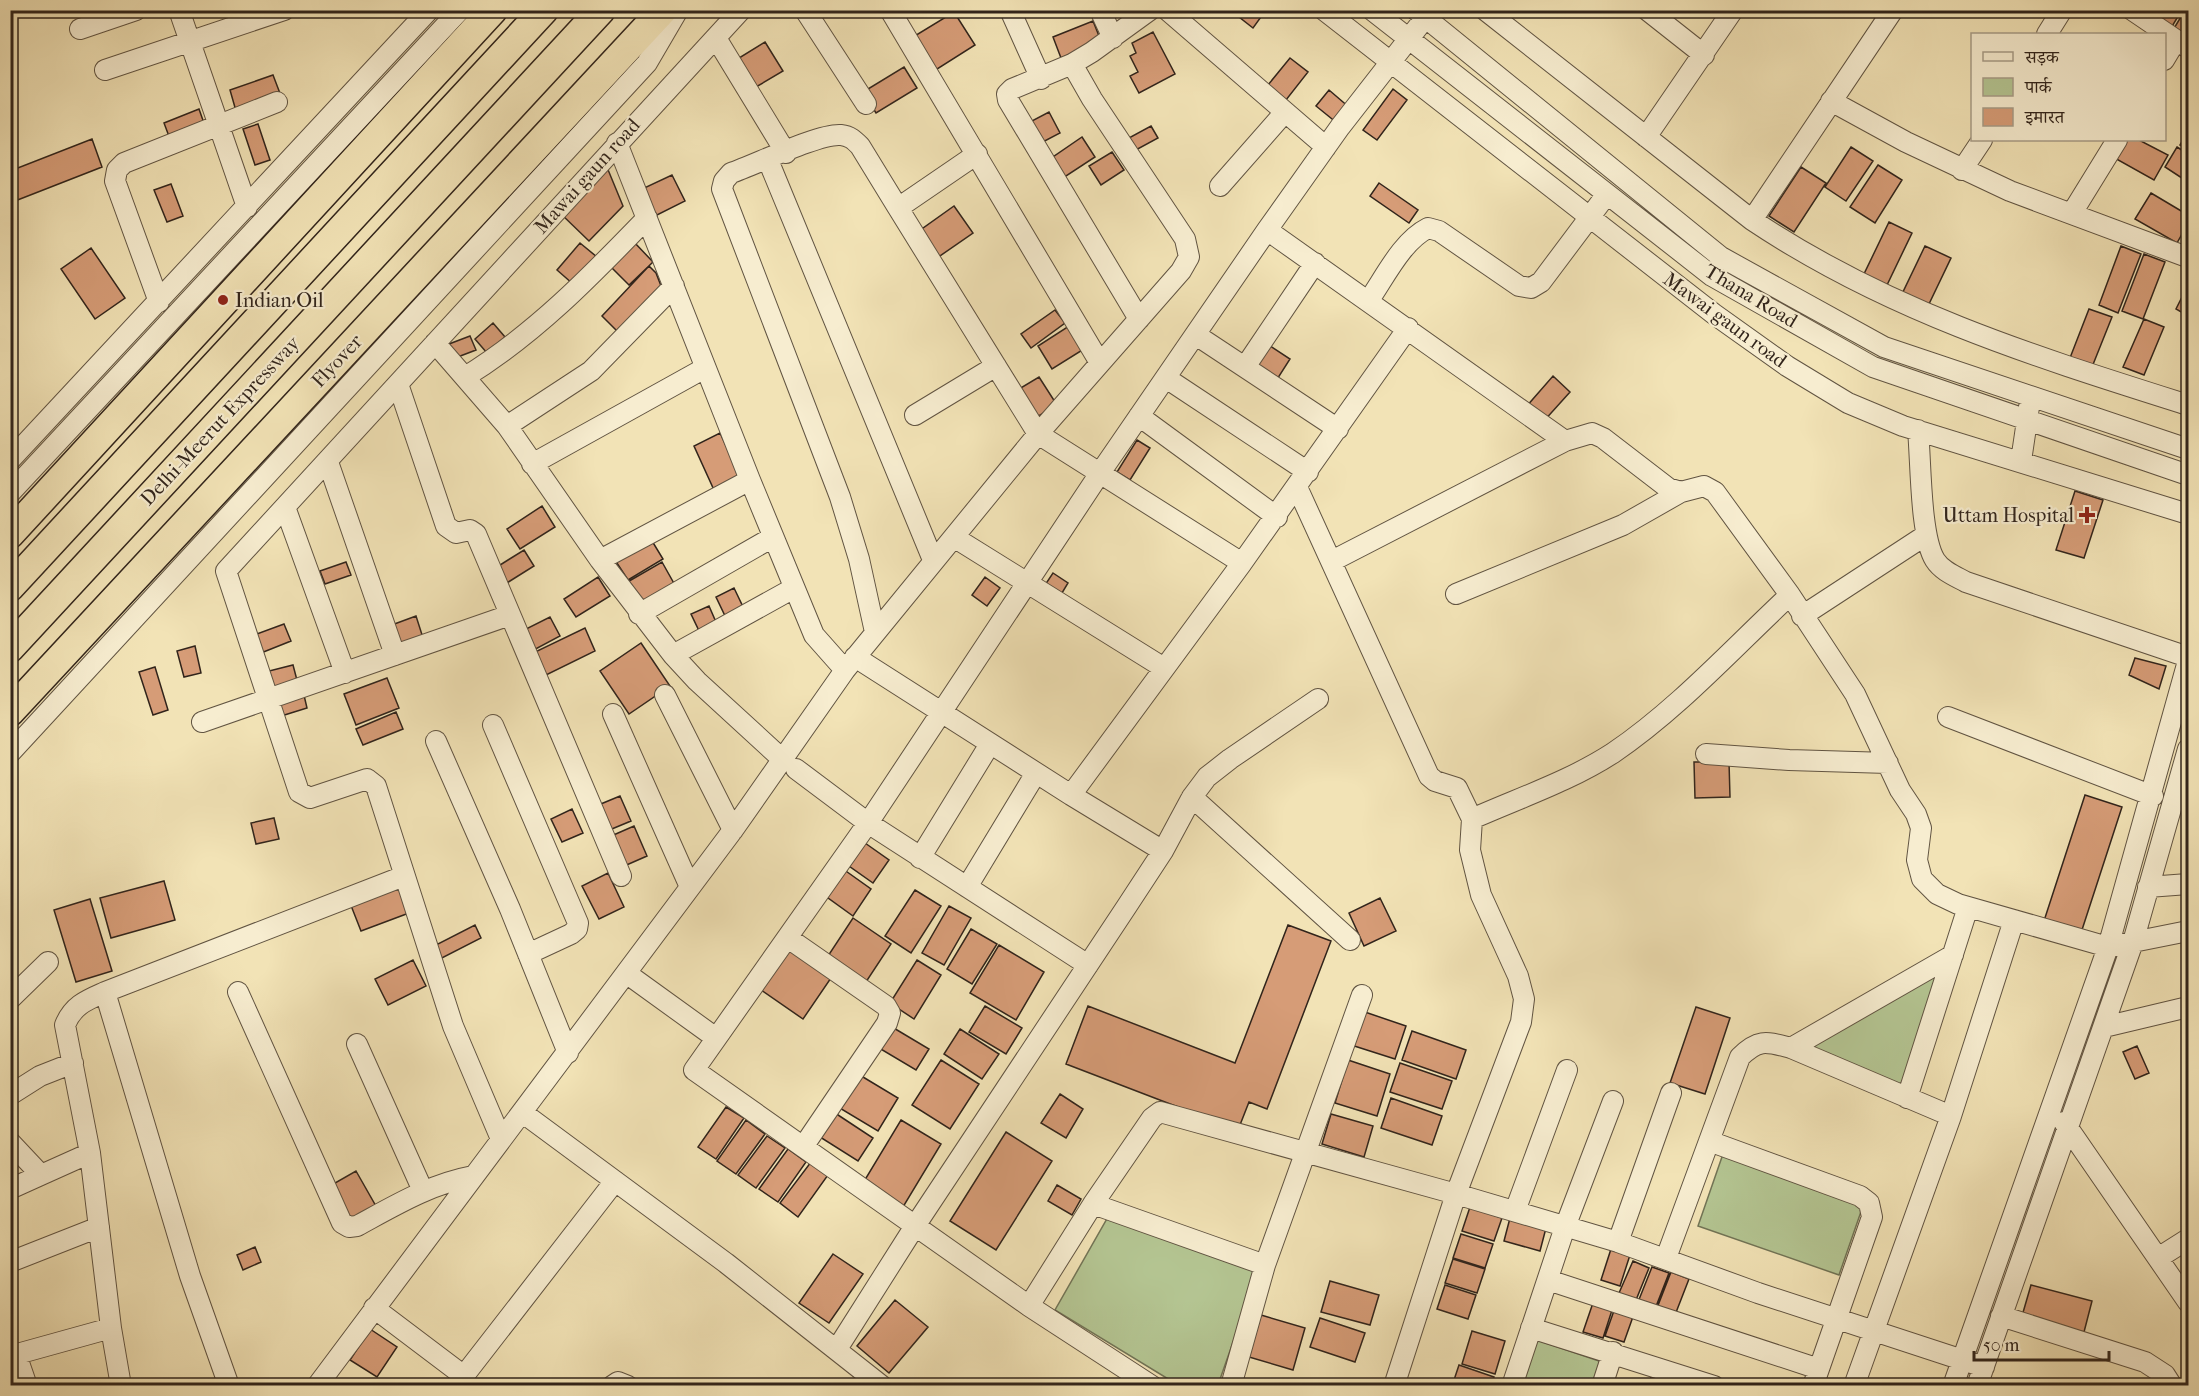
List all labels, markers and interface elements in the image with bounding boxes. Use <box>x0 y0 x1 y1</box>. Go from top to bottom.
legend <box>1971 33 2166 141</box>
text: सड़क <box>2024 47 2060 68</box>
text: पार्क <box>2024 77 2053 98</box>
text: इमारत <box>2024 107 2065 128</box>
street label: Mawai gaun road <box>529 113 645 238</box>
street label: Thana Road <box>1700 259 1802 333</box>
street label: Mawai gaun road <box>1659 267 1792 373</box>
place label: Indian Oil <box>235 289 324 312</box>
marker: Indian Oil <box>216 293 230 307</box>
street label: Flyover <box>307 329 368 392</box>
street label: Delhi-Meerut Expressway <box>136 331 305 510</box>
place label: Uttam Hospital <box>1942 504 2074 527</box>
marker: Uttam Hospital <box>2078 506 2096 524</box>
scale bar <box>1974 1324 2109 1362</box>
text: 50 m <box>1983 1335 2020 1356</box>

